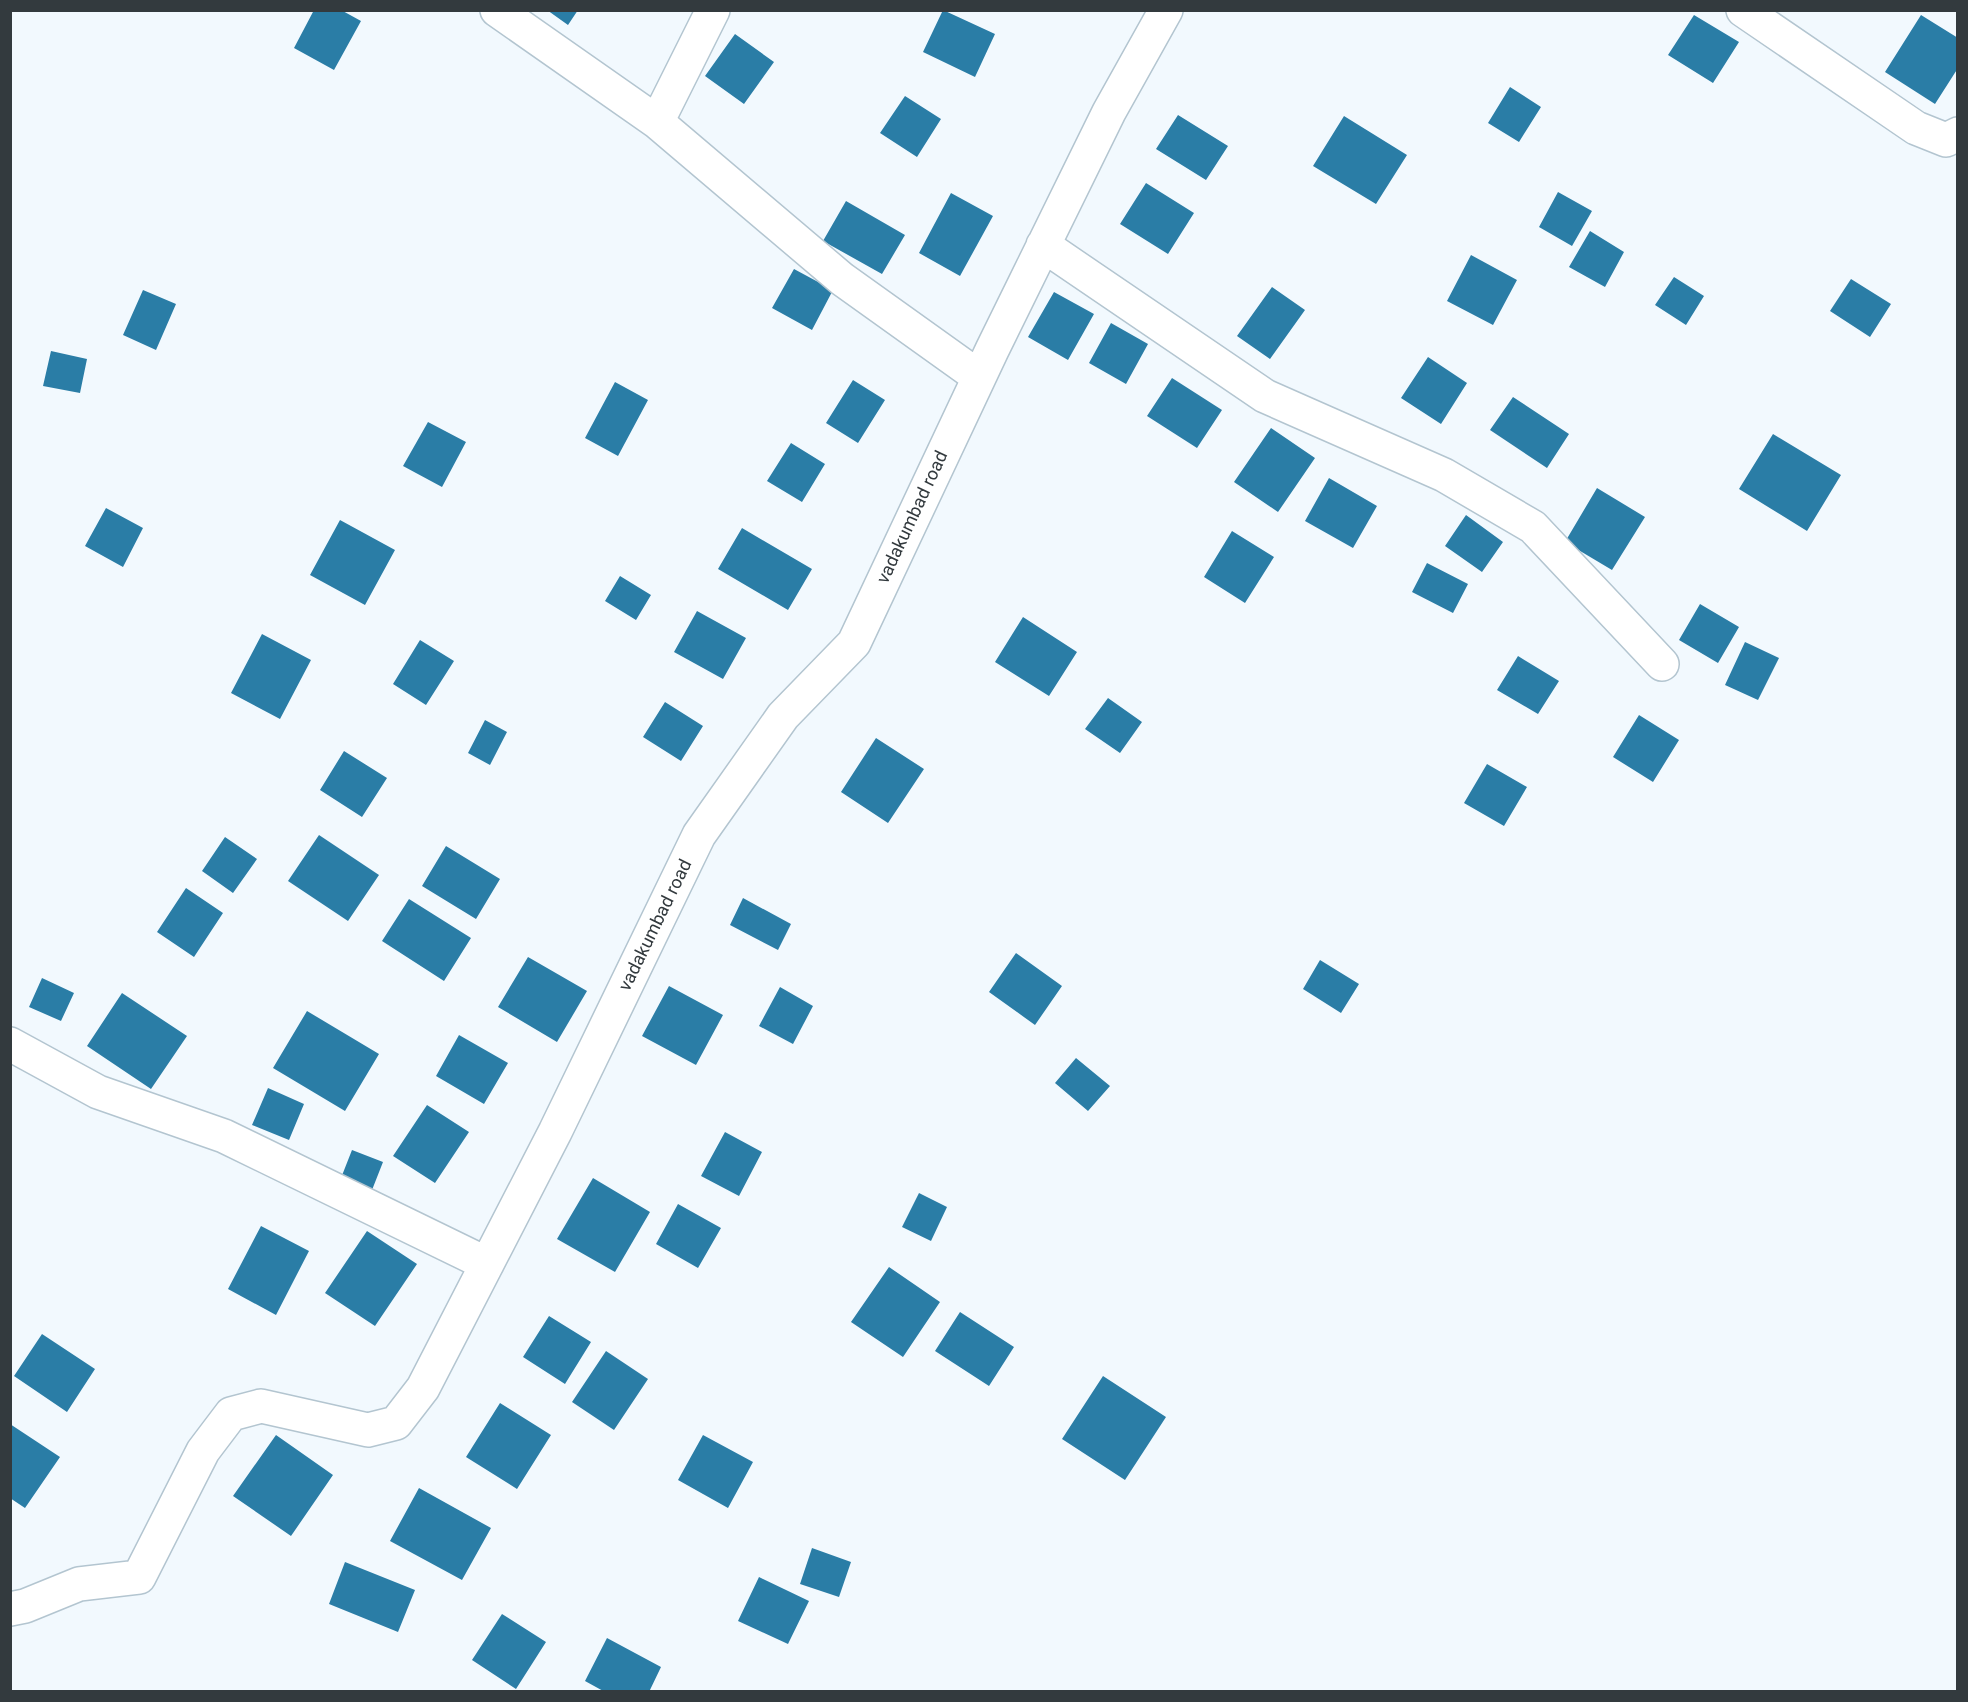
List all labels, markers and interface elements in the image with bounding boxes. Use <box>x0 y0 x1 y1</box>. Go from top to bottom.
street label: vadakumbad road <box>872 447 951 586</box>
street label: vadakumbad road <box>614 856 696 994</box>

